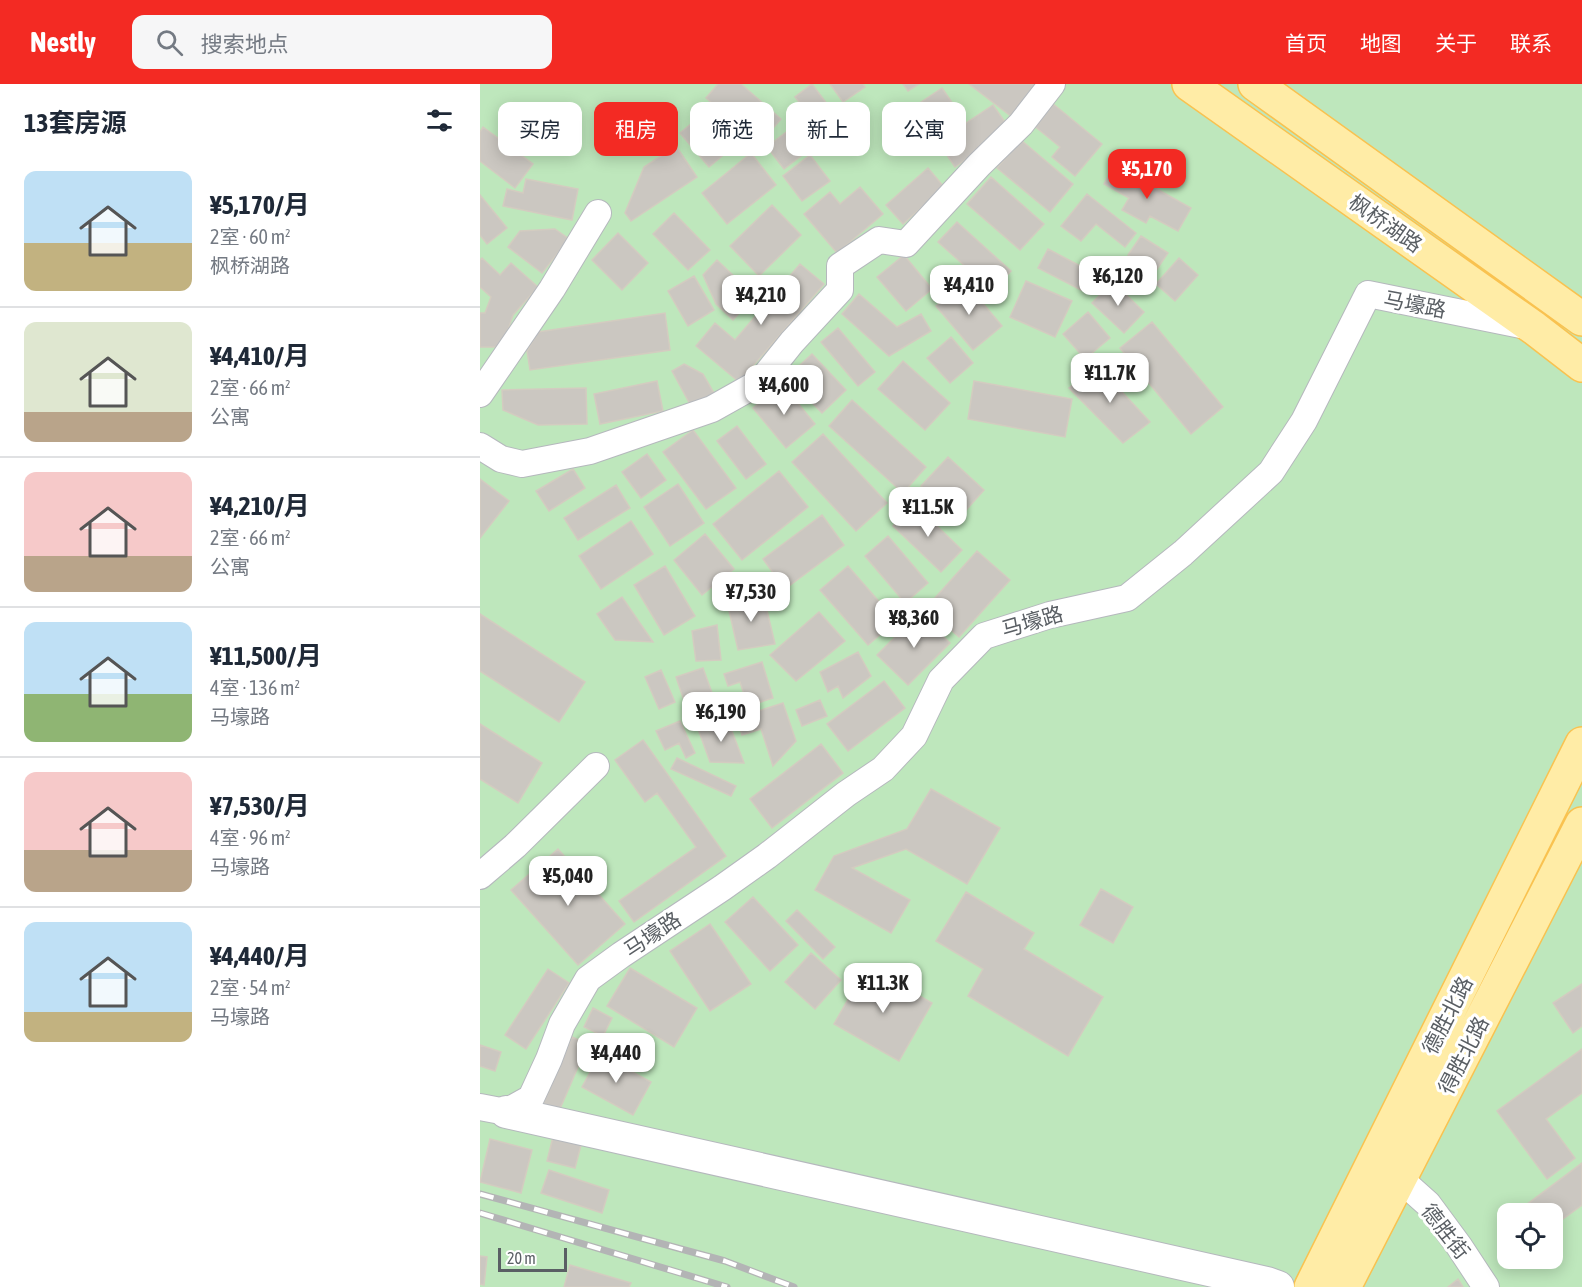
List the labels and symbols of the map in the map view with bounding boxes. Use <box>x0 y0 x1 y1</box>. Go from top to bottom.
pin: ¥5,170 <box>1098 149 1196 200</box>
street label: 枫桥湖路 <box>1345 189 1427 257</box>
pin: ¥6,120 <box>1069 256 1167 307</box>
pin: ¥4,410 <box>920 265 1018 316</box>
pin: ¥4,210 <box>712 275 810 326</box>
street label: 马壕路 <box>1382 286 1448 322</box>
pin: ¥11.7K <box>1061 353 1159 404</box>
pin: ¥4,600 <box>735 365 833 416</box>
pin: ¥11.5K <box>879 487 977 538</box>
pin: ¥7,530 <box>702 572 800 623</box>
pin: ¥8,360 <box>865 598 963 649</box>
street label: 马壕路 <box>998 601 1066 641</box>
pin: ¥6,190 <box>672 692 770 743</box>
pin: ¥5,040 <box>519 856 617 907</box>
street label: 马壕路 <box>619 906 685 962</box>
pin: ¥11.3K <box>834 963 932 1014</box>
street label: 德胜北路 <box>1417 972 1477 1058</box>
street label: 得胜北路 <box>1433 1012 1493 1098</box>
pin: ¥4,440 <box>567 1033 665 1084</box>
street label: 德胜街 <box>1417 1199 1475 1263</box>
scale bar <box>498 1245 567 1272</box>

